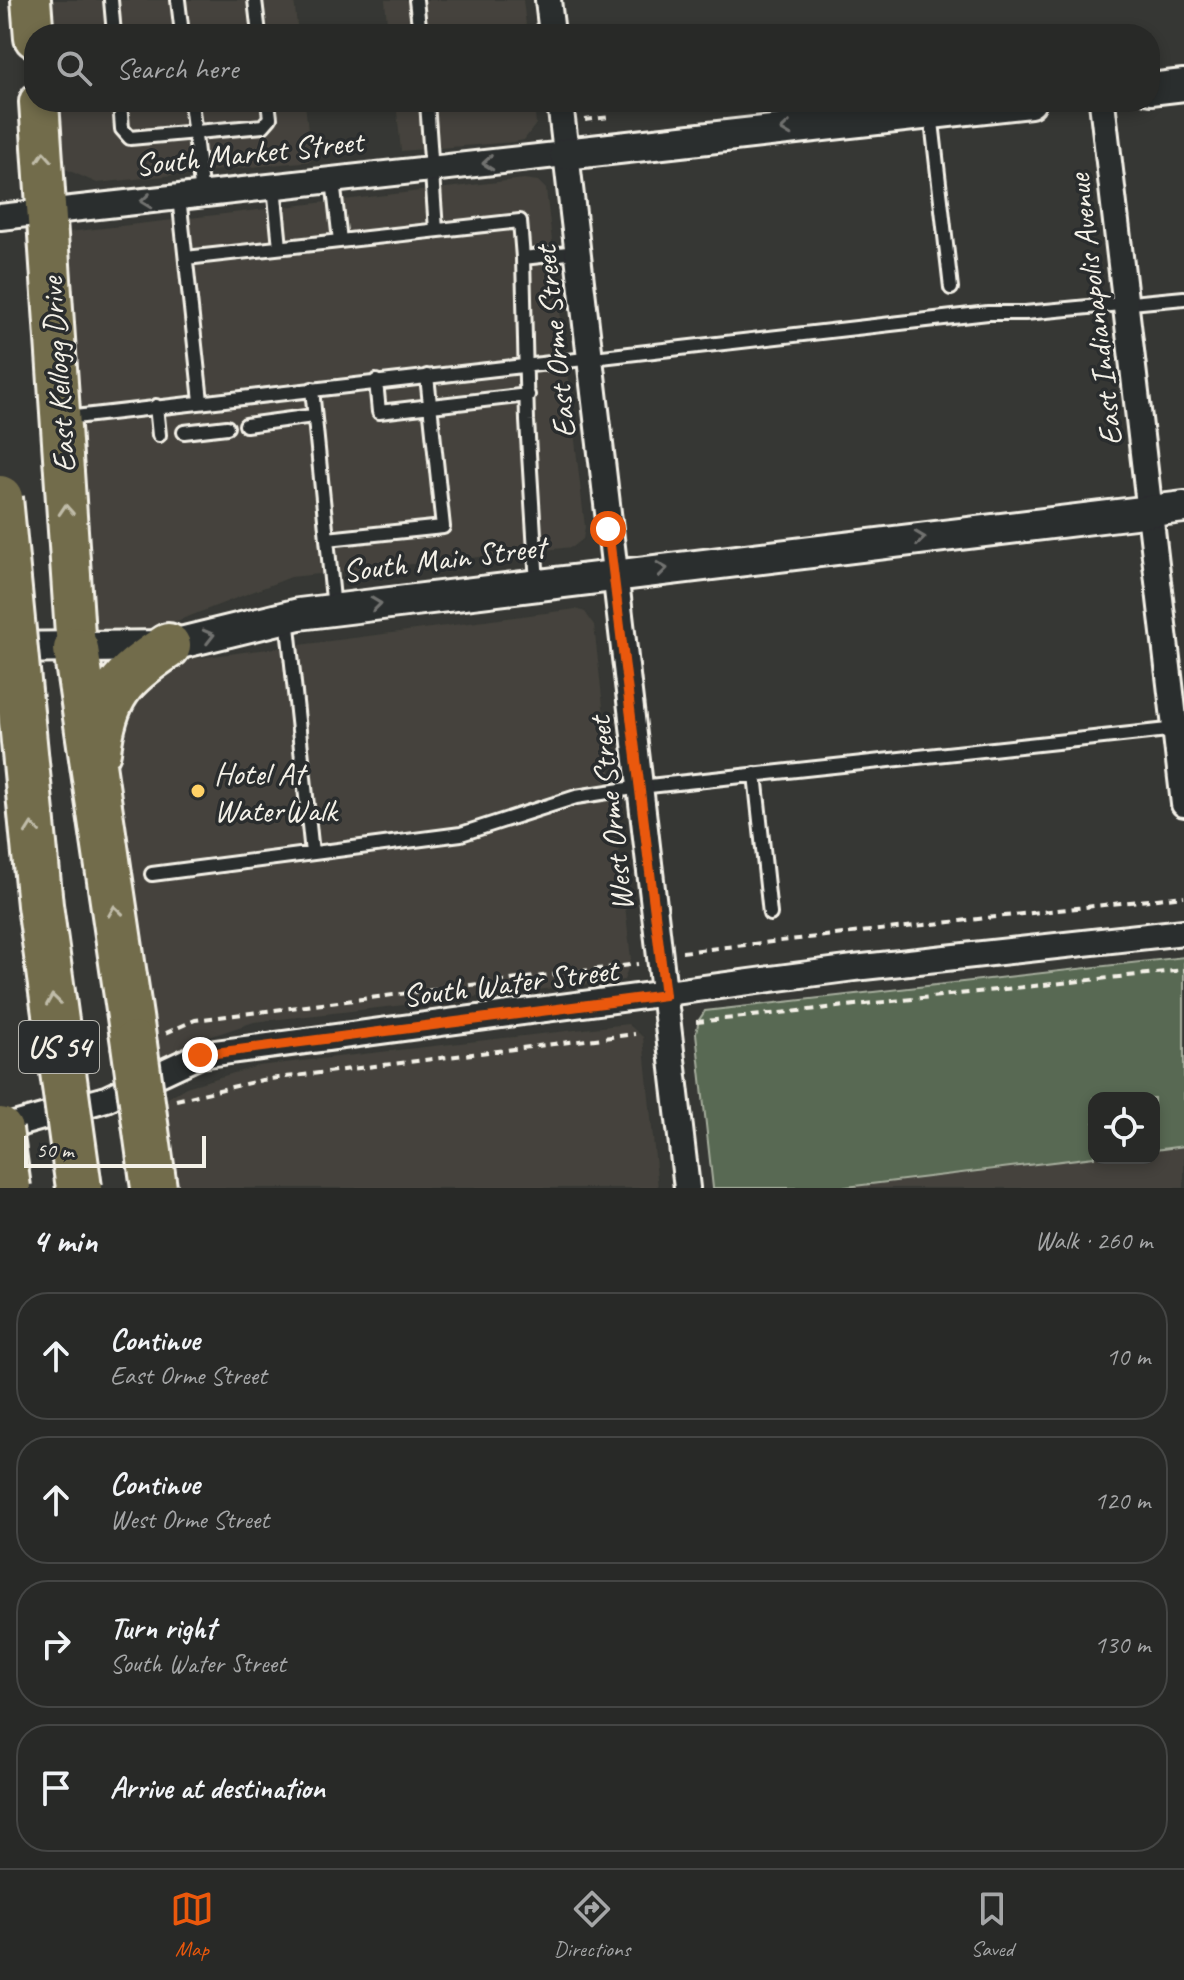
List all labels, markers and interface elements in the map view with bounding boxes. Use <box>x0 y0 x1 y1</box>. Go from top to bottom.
search box <box>24 24 1160 112</box>
icon: search <box>52 46 96 90</box>
text: Search here <box>116 49 238 87</box>
street label: South Market Street <box>133 120 368 185</box>
one-way arrow <box>779 121 792 138</box>
one-way arrow <box>35 150 52 163</box>
one-way arrow <box>481 154 494 171</box>
street label: East Indianapolis Avenue <box>1058 169 1132 448</box>
one-way arrow <box>139 192 152 209</box>
street label: East Orme Street <box>524 241 585 440</box>
street label: East Kellogg Drive <box>31 273 85 474</box>
one-way arrow <box>58 503 75 516</box>
route start <box>590 511 626 547</box>
street label: South Main Street <box>340 526 552 592</box>
one-way arrow <box>914 529 927 546</box>
one-way arrow <box>656 560 669 577</box>
one-way arrow <box>369 596 383 613</box>
one-way arrow <box>201 628 215 645</box>
street label: West Orme Street <box>578 711 643 914</box>
place label: Hotel At WaterWalk <box>214 753 339 831</box>
marker: Hotel At WaterWalk <box>189 782 207 800</box>
one-way arrow <box>24 821 41 834</box>
one-way arrow <box>107 904 124 918</box>
street label: South Water Street <box>400 949 623 1017</box>
one-way arrow <box>45 993 62 1007</box>
road number: US 54 <box>19 1021 99 1073</box>
route end <box>182 1037 218 1073</box>
map controls <box>1088 1092 1160 1164</box>
button: locate <box>1088 1092 1160 1164</box>
scale bar <box>24 1132 206 1168</box>
text: 50 m <box>36 1136 73 1164</box>
text: 4 min <box>32 1219 97 1262</box>
text: Walk · 260 m <box>1035 1224 1152 1257</box>
text: Continue <box>110 1321 200 1359</box>
icon: ahead <box>34 1334 78 1378</box>
text: 10 m <box>1106 1340 1150 1373</box>
text: East Orme Street <box>110 1359 267 1392</box>
text: Continue <box>110 1465 200 1503</box>
icon: ahead <box>34 1478 78 1522</box>
text: 120 m <box>1094 1484 1150 1517</box>
text: West Orme Street <box>110 1503 269 1536</box>
text: Turn right <box>110 1609 215 1647</box>
icon: right <box>34 1622 78 1666</box>
text: 130 m <box>1094 1628 1150 1661</box>
text: South Water Street <box>110 1647 286 1680</box>
icon: arrive <box>34 1766 78 1810</box>
text: Arrive at destination <box>110 1769 325 1807</box>
tab: Map <box>170 1887 214 1963</box>
tab: Directions <box>554 1887 630 1963</box>
tab: Saved <box>970 1887 1014 1963</box>

